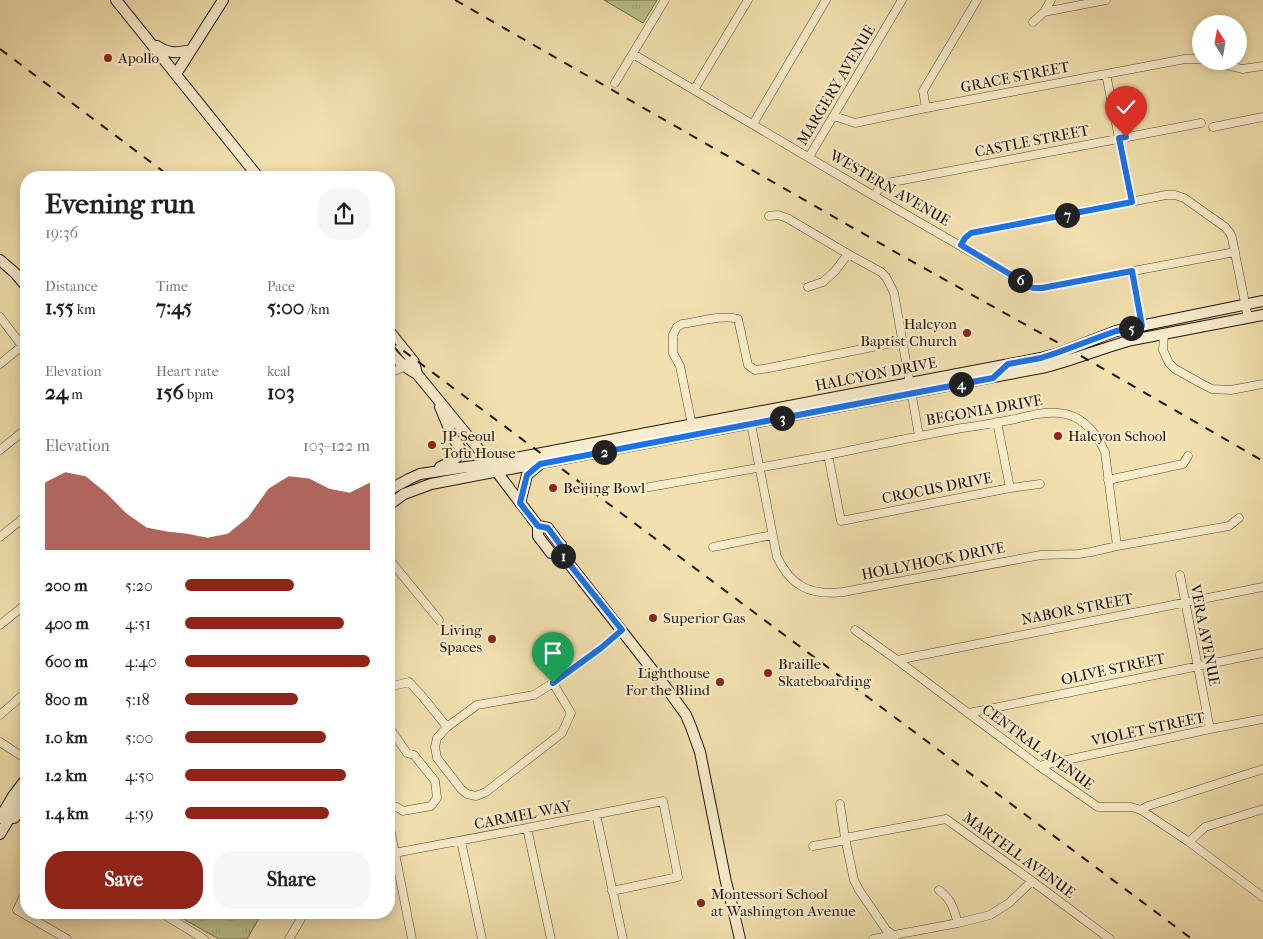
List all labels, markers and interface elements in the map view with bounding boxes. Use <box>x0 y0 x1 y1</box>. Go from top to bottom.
north arrow <box>1192 15 1248 70</box>
map controls <box>1192 15 1247 70</box>
street label: MARGERY AVENUE <box>793 22 879 148</box>
place label: Apollo <box>117 49 160 67</box>
marker: Apollo <box>102 52 114 64</box>
street label: GRACE STREET <box>959 57 1072 96</box>
pin <box>1105 86 1147 137</box>
icon: check <box>1112 93 1140 121</box>
street label: CASTLE STREET <box>973 121 1092 161</box>
street label: WESTERN AVENUE <box>826 146 954 230</box>
text: Evening run <box>45 187 195 220</box>
button: share <box>318 188 370 240</box>
pin: 7 <box>1054 202 1080 228</box>
text: 7 <box>1064 207 1071 224</box>
text: 19:36 <box>45 223 78 242</box>
pin: 6 <box>1008 268 1032 292</box>
text: 6 <box>1017 272 1024 289</box>
text: Distance <box>45 278 98 295</box>
text: Time <box>156 278 188 295</box>
text: Pace <box>267 278 295 295</box>
text: 1.55 <box>45 295 74 319</box>
text: 7:45 <box>156 295 192 319</box>
text: 5:00 <box>267 295 304 319</box>
text: km <box>74 301 96 318</box>
text: /km <box>304 301 330 318</box>
place label: Halcyon Baptist Church <box>860 315 958 350</box>
pin: 5 <box>1118 316 1144 340</box>
text: 5 <box>1128 320 1135 337</box>
marker: Halcyon Baptist Church <box>961 327 973 339</box>
street label: HALCYON DRIVE <box>814 353 938 395</box>
text: Elevation <box>45 363 102 380</box>
text: Heart rate <box>156 363 219 380</box>
text: kcal <box>267 363 291 380</box>
pin: 4 <box>948 372 974 396</box>
text: 4 <box>957 376 966 393</box>
text: 24 <box>45 380 68 404</box>
text: 156 <box>156 380 184 404</box>
text: 103 <box>267 380 295 404</box>
text: m <box>68 386 83 403</box>
text: bpm <box>184 386 213 403</box>
street label: BEGONIA DRIVE <box>924 391 1044 429</box>
pin: 3 <box>770 406 794 430</box>
text: 3 <box>780 410 785 427</box>
place label: JP Seoul Tofu House <box>441 427 516 462</box>
place label: Halcyon School <box>1068 427 1166 445</box>
marker: Halcyon School <box>1052 430 1064 442</box>
text: Elevation <box>45 436 110 455</box>
text: 103–122 m <box>303 436 370 455</box>
marker: JP Seoul Tofu House <box>426 439 438 451</box>
pin: 2 <box>592 440 616 464</box>
text: 2 <box>601 444 608 461</box>
street label: CROCUS DRIVE <box>880 468 994 508</box>
place label: Beijing Bowl <box>563 479 645 497</box>
marker: Beijing Bowl <box>547 482 559 494</box>
street label: HOLLYHOCK DRIVE <box>860 538 1006 584</box>
pin: 1 <box>550 544 576 568</box>
text: 1 <box>561 548 566 565</box>
text: 200 m <box>45 576 88 595</box>
text: 5:20 <box>125 576 153 595</box>
street label: VERA AVENUE <box>1186 582 1224 687</box>
street label: NABOR STREET <box>1020 589 1135 629</box>
place label: Superior Gas <box>663 609 746 627</box>
marker: Superior Gas <box>647 612 659 624</box>
text: 400 m <box>45 614 89 633</box>
text: 4:51 <box>125 614 151 633</box>
place label: Living Spaces <box>440 621 483 656</box>
pin <box>532 632 574 683</box>
marker: Living Spaces <box>486 633 498 645</box>
icon: arrive <box>539 639 567 667</box>
street label: OLIVE STREET <box>1059 649 1168 689</box>
text: 600 m <box>45 652 88 671</box>
text: 4:40 <box>125 652 157 671</box>
place label: Braille Skateboarding <box>778 655 872 690</box>
place label: Lighthouse For the Blind <box>625 664 711 699</box>
marker: Braille Skateboarding <box>762 667 774 679</box>
marker: Lighthouse For the Blind <box>714 676 726 688</box>
text: 800 m <box>45 690 87 709</box>
text: 5:18 <box>125 690 150 709</box>
street label: CENTRAL AVENUE <box>979 700 1097 794</box>
street label: VIOLET STREET <box>1088 708 1207 750</box>
text: 1.0 km <box>45 728 88 747</box>
text: 5:00 <box>125 728 153 747</box>
text: 1.2 km <box>45 766 87 785</box>
text: 4:50 <box>125 766 154 785</box>
street label: CARMEL WAY <box>473 797 574 833</box>
text: 1.4 km <box>45 804 89 823</box>
text: 4:59 <box>125 804 154 823</box>
street label: MARTELL AVENUE <box>959 808 1079 902</box>
button: Save <box>45 851 203 909</box>
button: Share <box>213 851 370 909</box>
place label: Montessori School at Washington Avenue <box>711 885 856 920</box>
marker: Montessori School at Washington Avenue <box>695 897 707 909</box>

